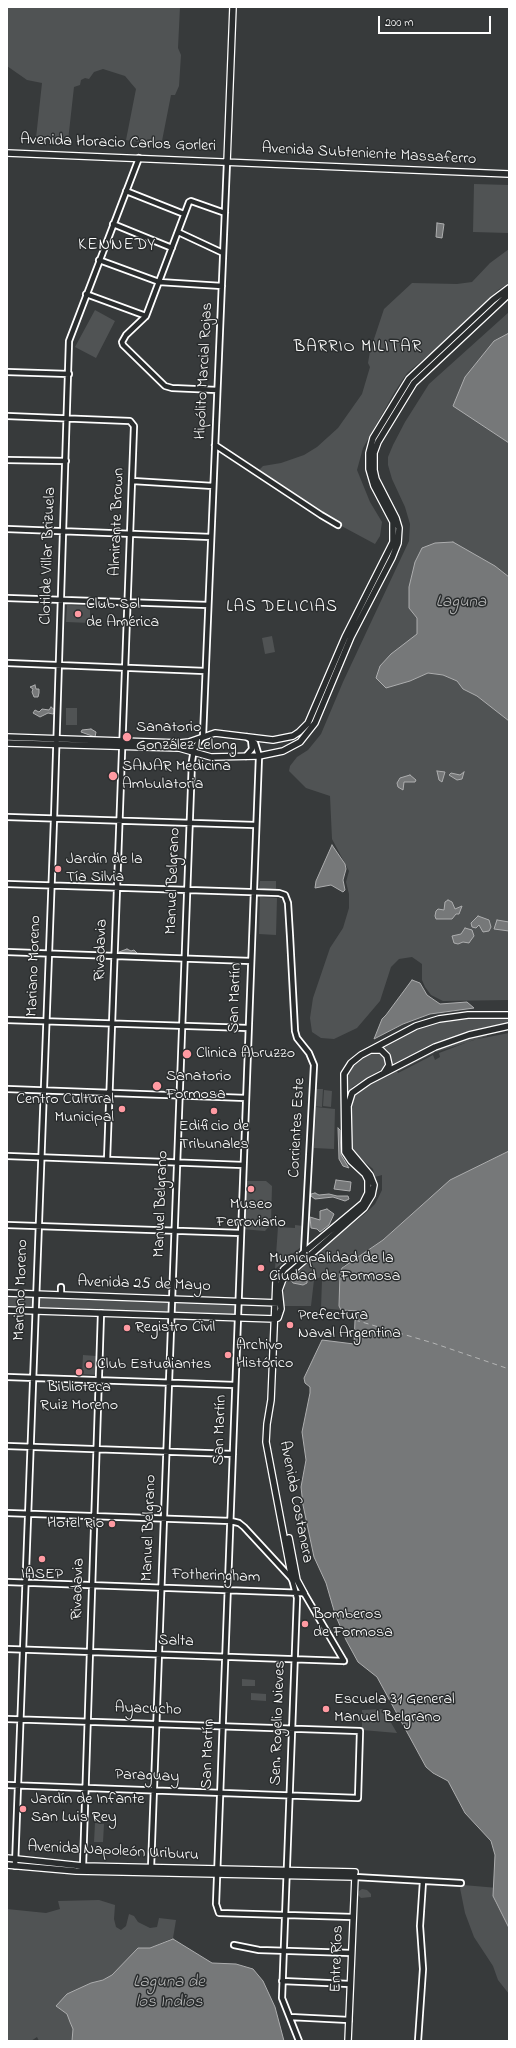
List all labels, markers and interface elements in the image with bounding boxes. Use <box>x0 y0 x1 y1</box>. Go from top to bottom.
scale bar <box>380 8 493 34</box>
text: 200 m <box>385 14 414 32</box>
street label: Avenida Horacio Carlos Gorleri <box>20 131 216 157</box>
street label: Avenida Subteniente Massaferro <box>261 140 477 170</box>
district label: KENNEDY <box>78 236 156 256</box>
street label: Hipólito Marcial Rojas <box>192 302 218 440</box>
district label: BARRIO MILITAR <box>294 338 422 358</box>
street label: Almirante Brown <box>107 468 129 576</box>
street label: Clotilde Villar Brizuela <box>37 487 61 625</box>
water label: Laguna <box>436 593 486 613</box>
place label: Club Sol de América <box>86 595 159 633</box>
district label: LAS DELICIAS <box>226 598 338 618</box>
marker: Club Sol de América <box>73 609 83 619</box>
place label: Sanatorio González Lelong <box>136 718 237 756</box>
marker: Sanatorio González Lelong <box>121 731 133 743</box>
place label: SANAR Medicina Ambulatoria <box>122 757 231 795</box>
marker: SANAR Medicina Ambulatoria <box>107 770 119 782</box>
street label: Manuel Belgrano <box>163 827 185 935</box>
place label: Jardín de la Tía Silvia <box>66 850 143 888</box>
marker: Jardín de la Tía Silvia <box>53 864 63 874</box>
street label: Mariano Moreno <box>24 915 46 1017</box>
street label: Rivadavia <box>91 919 113 981</box>
street label: San Martín <box>225 963 247 1033</box>
place label: Clinica Abruzzo <box>196 1044 295 1064</box>
marker: Clinica Abruzzo <box>181 1048 193 1060</box>
place label: Sanatorio Formosa <box>166 1067 231 1105</box>
street label: Corrientes Este <box>286 1078 310 1178</box>
marker: Sanatorio Formosa <box>151 1080 163 1092</box>
place label: Centro Cultural Municipal <box>16 1090 114 1128</box>
marker: Centro Cultural Municipal <box>117 1104 127 1114</box>
marker: Edificio de Tribunales <box>209 1106 219 1116</box>
place label: Edificio de Tribunales <box>179 1117 249 1155</box>
street label: Manuel Belgrano <box>151 1150 173 1258</box>
marker: Museo Ferroviario <box>246 1184 256 1194</box>
place label: Museo Ferroviario <box>216 1195 286 1233</box>
street label: Mariano Moreno <box>11 1239 33 1341</box>
place label: Municipalidad de la Ciudad de Formosa <box>269 1249 400 1287</box>
marker: Municipalidad de la Ciudad de Formosa <box>256 1263 266 1273</box>
street label: Avenida 25 de Mayo <box>77 1273 211 1297</box>
place label: Prefectura Naval Argentina <box>298 1306 401 1344</box>
place label: Registro Civil <box>135 1318 215 1338</box>
marker: Prefectura Naval Argentina <box>285 1320 295 1330</box>
marker: Registro Civil <box>122 1323 132 1333</box>
place label: Archivo Histórico <box>236 1336 293 1374</box>
marker: Archivo Histórico <box>223 1350 233 1360</box>
place label: Club Estudiantes <box>97 1355 211 1375</box>
marker: Club Estudiantes <box>84 1360 94 1370</box>
marker: Biblioteca Ruiz Moreno <box>74 1367 84 1377</box>
place label: Biblioteca Ruiz Moreno <box>40 1378 118 1416</box>
street label: San Martín <box>210 1395 232 1465</box>
street label: Avenida Costanera <box>274 1439 316 1565</box>
street label: Manuel Belgrano <box>139 1474 161 1582</box>
place label: Hotel Rio <box>47 1514 104 1534</box>
marker: Hotel Rio <box>107 1519 117 1529</box>
marker: IASEP <box>37 1554 47 1564</box>
street label: Rivadavia <box>68 1558 90 1620</box>
place label: IASEP <box>21 1565 63 1585</box>
street label: Fotheringham <box>172 1566 260 1588</box>
place label: Bomberos de Formosa <box>313 1605 393 1643</box>
marker: Bomberos de Formosa <box>300 1619 310 1629</box>
street label: Salta <box>158 1632 194 1652</box>
street label: Sen. Rogelio Nieves <box>267 1660 291 1786</box>
place label: Escuela 31 General Manuel Belgrano <box>334 1690 455 1728</box>
street label: Ayacucho <box>114 1699 182 1721</box>
marker: Escuela 31 General Manuel Belgrano <box>321 1704 331 1714</box>
street label: San Martín <box>198 1719 220 1789</box>
street label: Paraguay <box>114 1766 180 1788</box>
place label: Jardín de Infante San Luis Rey <box>31 1790 144 1828</box>
marker: Jardín de Infante San Luis Rey <box>18 1804 28 1814</box>
street label: Avenida Napoleón Uriburu <box>27 1838 199 1866</box>
street label: Entre Ríos <box>327 1925 349 1993</box>
water label: Laguna de los Indios <box>133 1973 205 2013</box>

